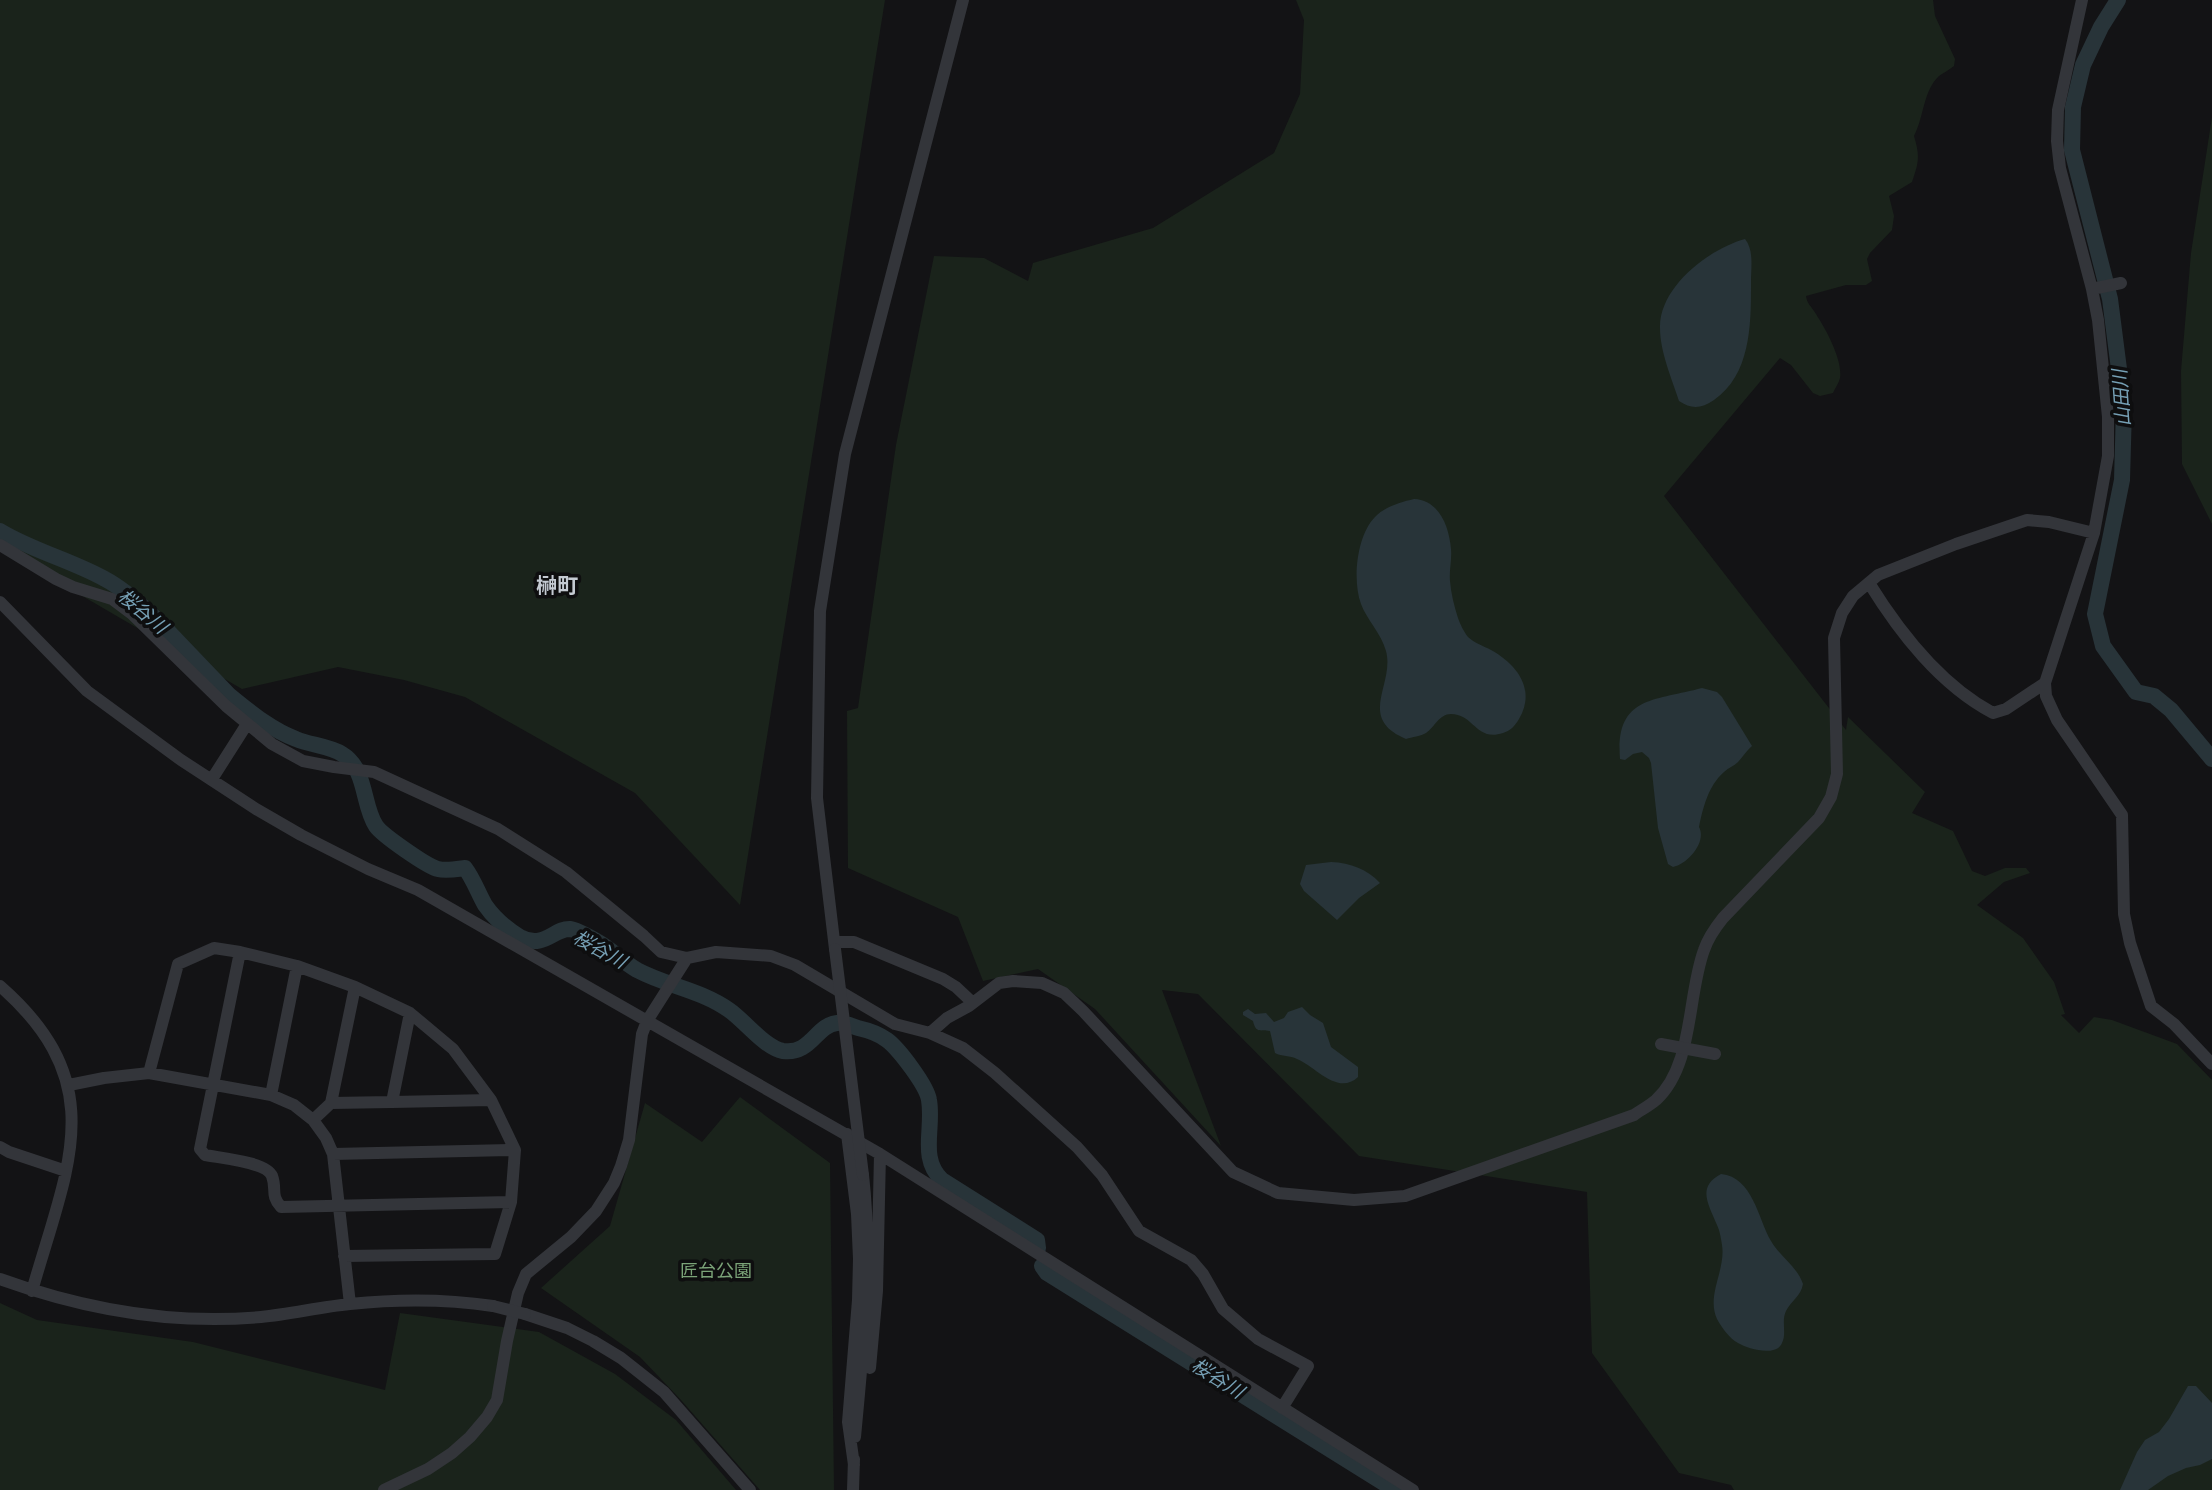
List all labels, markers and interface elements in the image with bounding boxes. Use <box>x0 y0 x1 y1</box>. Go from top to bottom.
water label: 山田川 <box>2107 367 2135 427</box>
district label: 榊町 <box>536 572 578 599</box>
water label: 桜谷川 <box>113 583 174 640</box>
water label: 桜谷川 <box>569 925 632 974</box>
park label: 匠台公園 <box>680 1259 752 1282</box>
water label: 桜谷川 <box>1187 1353 1250 1404</box>

